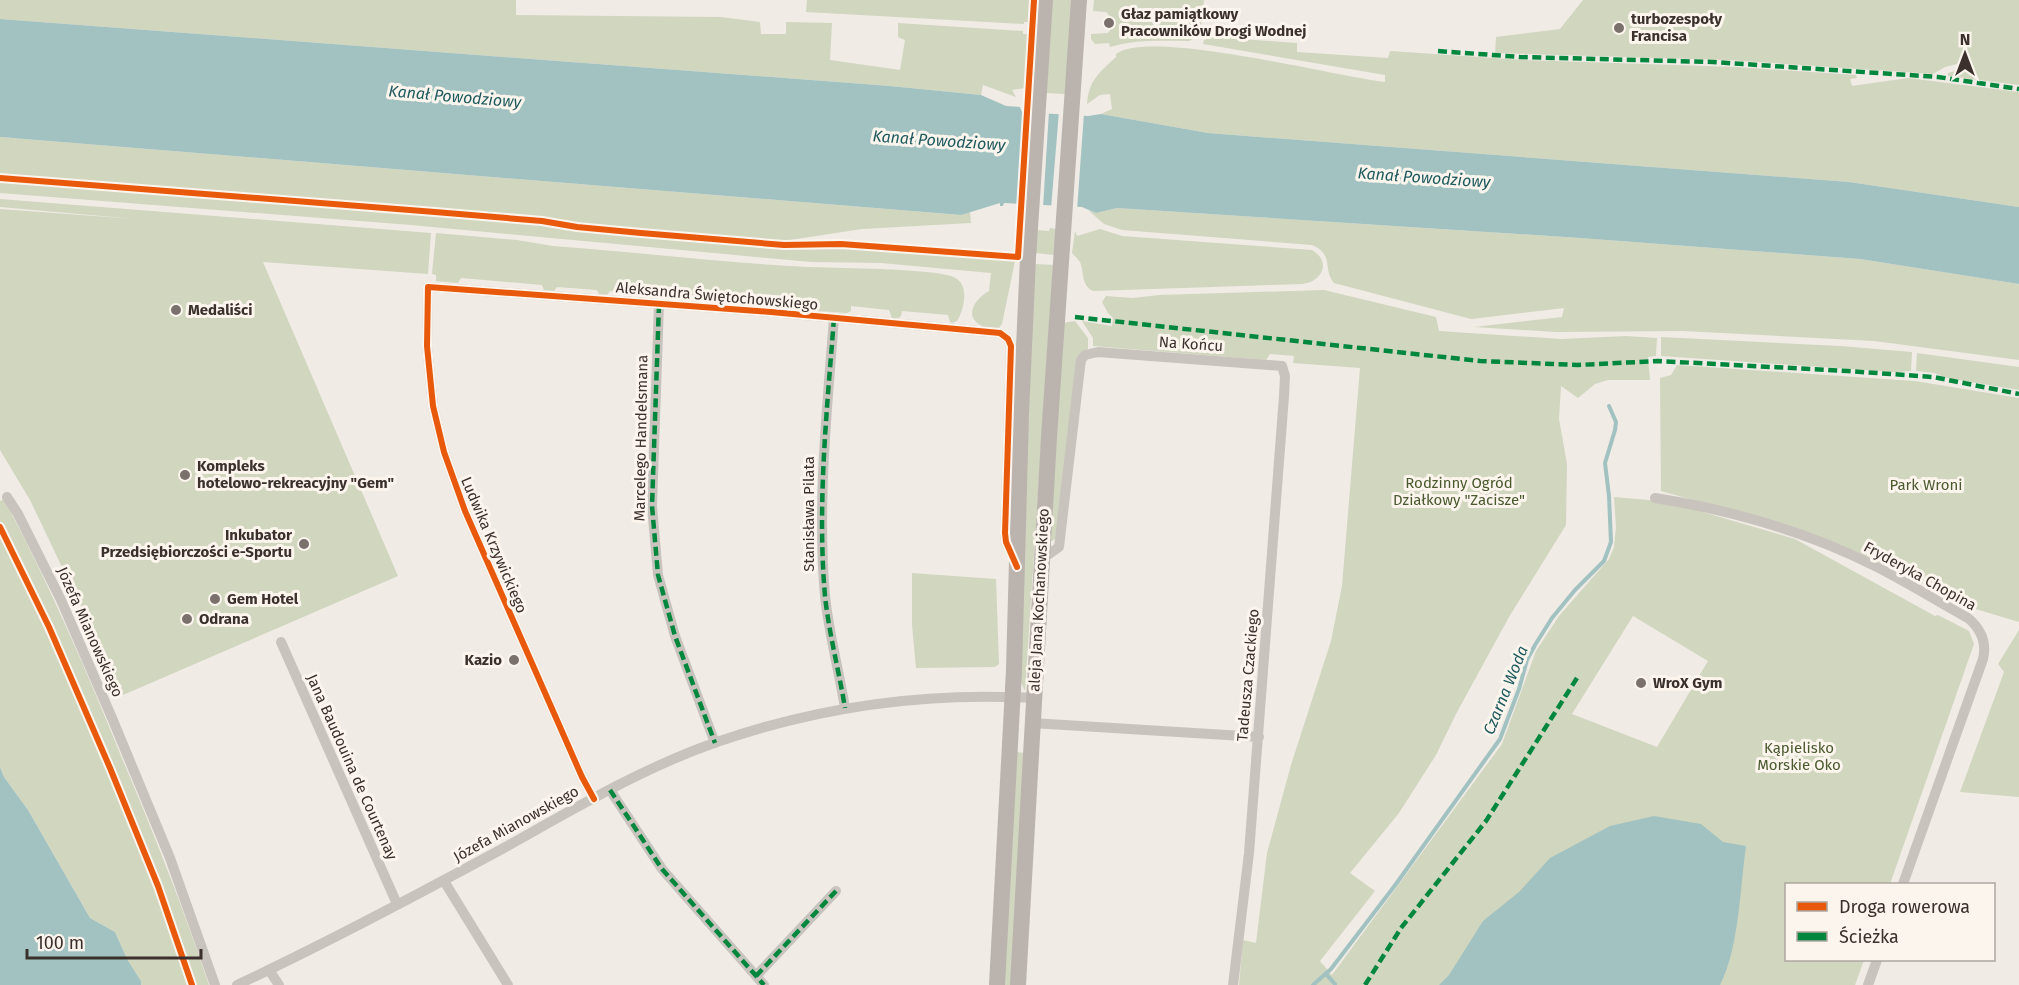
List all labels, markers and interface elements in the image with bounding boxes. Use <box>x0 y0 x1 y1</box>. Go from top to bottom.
place label: Głaz pamiątkowy Pracowników Drogi Wodnej <box>1121 5 1306 40</box>
place label: turbozespoły Francisa <box>1631 10 1722 45</box>
marker: Głaz pamiątkowy Pracowników Drogi Wodnej <box>1102 16 1116 30</box>
marker: turbozespoły Francisa <box>1612 21 1626 35</box>
north arrow <box>1935 24 1995 84</box>
text: N <box>1960 30 1970 49</box>
water label: Kanał Powodziowy <box>388 81 523 112</box>
water label: Kanał Powodziowy <box>872 126 1007 155</box>
water label: Kanał Powodziowy <box>1357 163 1492 192</box>
street label: Aleksandra Świętochowskiego <box>615 278 819 314</box>
place label: Medaliści <box>188 301 253 319</box>
marker: Medaliści <box>169 303 183 317</box>
street label: Na Końcu <box>1158 333 1224 355</box>
street label: Marcelego Handelsmana <box>631 355 651 521</box>
street label: Stanisława Pilata <box>800 456 818 572</box>
place label: Kompleks hotelowo-rekreacyjny "Gem" <box>197 457 394 492</box>
marker: Kompleks hotelowo-rekreacyjny "Gem" <box>178 468 192 482</box>
street label: Ludwika Krzywickiego <box>457 474 531 616</box>
park label: Rodzinny Ogród Działkowy "Zacisze" <box>1393 474 1525 509</box>
park label: Park Wroni <box>1890 476 1962 494</box>
street label: aleja Jana Kochanowskiego <box>1025 508 1053 692</box>
place label: Inkubator Przedsiębiorczości e-Sportu <box>101 526 293 561</box>
marker: Inkubator Przedsiębiorczości e-Sportu <box>297 537 311 551</box>
street label: Fryderyka Chopina <box>1861 538 1979 614</box>
street label: Józefa Mianowskiego <box>53 564 127 700</box>
place label: Gem Hotel <box>227 590 299 608</box>
marker: Gem Hotel <box>208 592 222 606</box>
street label: Tadeusza Czackiego <box>1233 608 1263 742</box>
place label: Odrana <box>199 610 249 628</box>
marker: Odrana <box>180 612 194 626</box>
water label: Czarna Woda <box>1479 643 1532 737</box>
place label: Kazio <box>465 651 502 669</box>
marker: Kazio <box>507 653 521 667</box>
street label: Jana Baudouina de Courtenay <box>303 671 401 863</box>
place label: WroX Gym <box>1653 674 1722 692</box>
marker: WroX Gym <box>1634 676 1648 690</box>
park label: Kąpielisko Morskie Oko <box>1757 739 1841 774</box>
street label: Józefa Mianowskiego <box>450 782 582 866</box>
legend <box>1785 883 1995 961</box>
text: Droga rowerowa <box>1839 896 1970 918</box>
scale bar <box>27 922 201 960</box>
text: Ścieżka <box>1839 926 1899 948</box>
text: 100 m <box>36 932 84 954</box>

